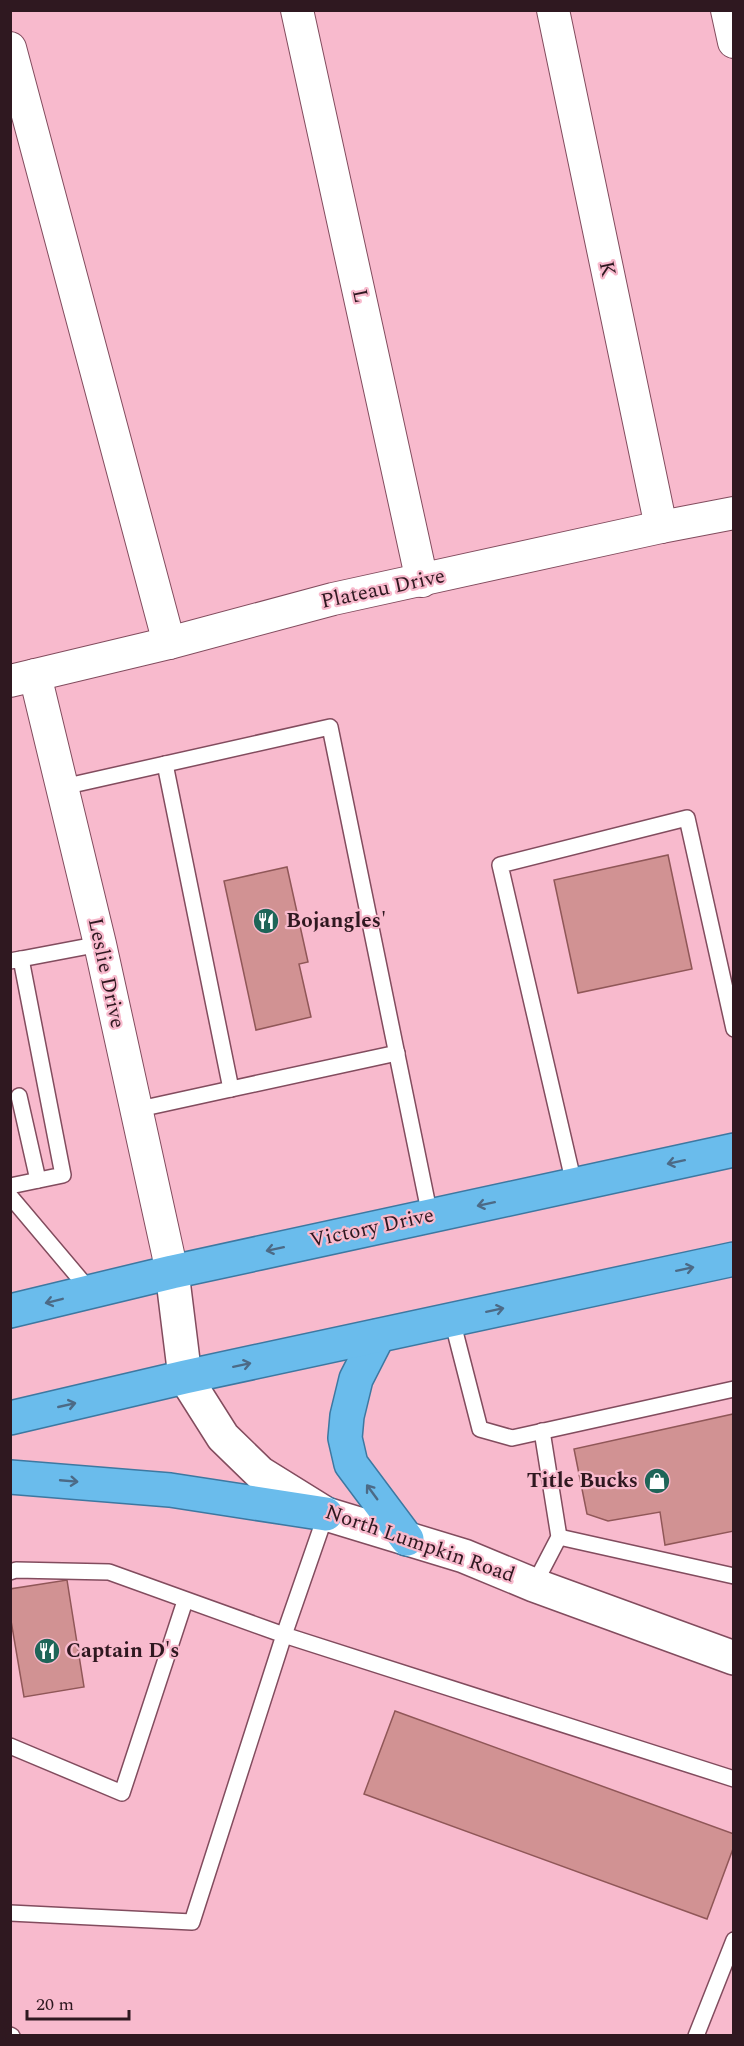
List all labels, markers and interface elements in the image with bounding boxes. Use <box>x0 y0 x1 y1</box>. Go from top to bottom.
street label: K <box>590 258 624 280</box>
street label: L <box>343 286 377 306</box>
street label: Plateau Drive <box>318 560 448 618</box>
place label: Bojangles' <box>286 905 386 937</box>
restaurant icon: Bojangles' <box>251 906 281 936</box>
street label: Leslie Drive <box>79 915 133 1031</box>
one-way arrow <box>667 1157 686 1169</box>
one-way arrow <box>476 1198 495 1210</box>
street label: Victory Drive <box>307 1199 437 1257</box>
one-way arrow <box>265 1244 284 1256</box>
one-way arrow <box>675 1263 694 1275</box>
one-way arrow <box>45 1295 64 1307</box>
one-way arrow <box>485 1304 504 1316</box>
one-way arrow <box>232 1359 252 1370</box>
one-way arrow <box>58 1398 77 1410</box>
place label: Title Bucks <box>527 1465 638 1497</box>
shop icon: Title Bucks <box>642 1466 672 1496</box>
one-way arrow <box>58 1476 78 1487</box>
one-way arrow <box>366 1484 378 1500</box>
street label: North Lumpkin Road <box>321 1496 519 1592</box>
place label: Captain D's <box>66 1635 180 1667</box>
restaurant icon: Captain D's <box>32 1636 62 1666</box>
scale bar <box>27 1983 129 2021</box>
text: 20 m <box>36 1991 74 2018</box>

